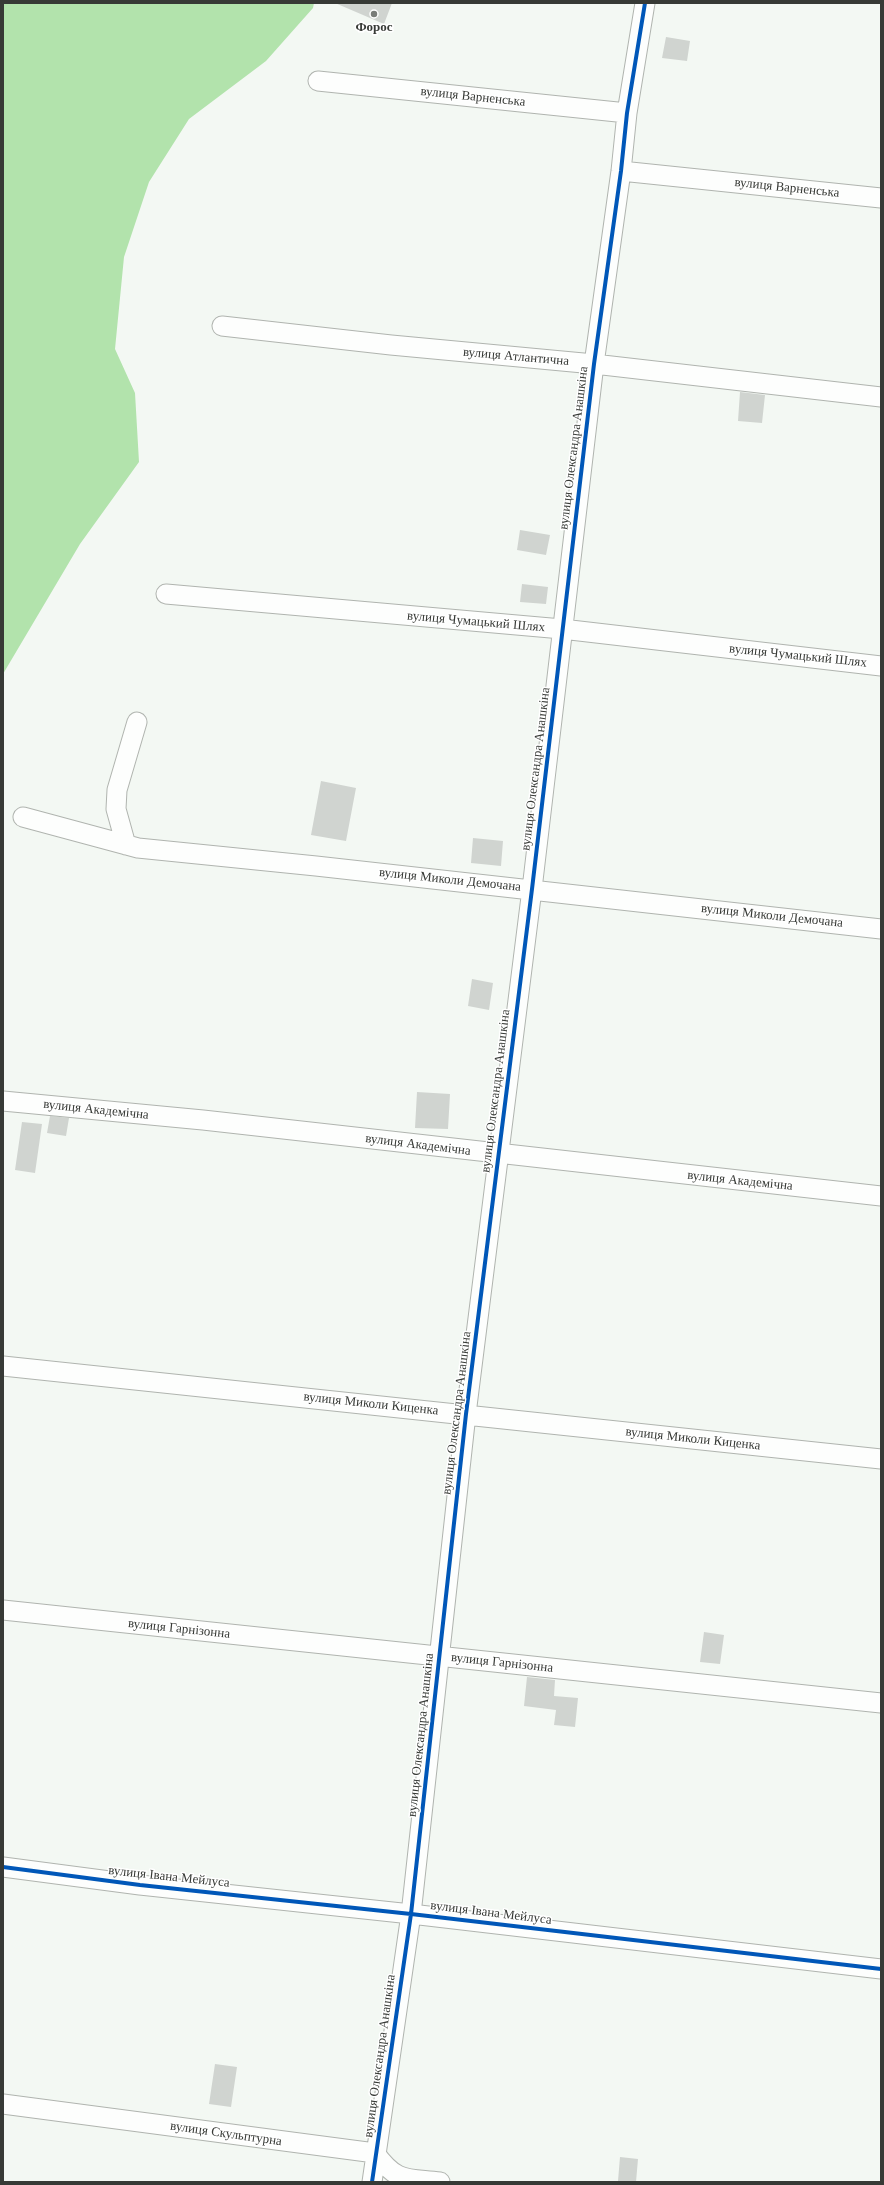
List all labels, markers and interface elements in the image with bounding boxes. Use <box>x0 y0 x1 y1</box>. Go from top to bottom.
marker: Форос <box>369 9 379 19</box>
place label: Форос <box>355 20 393 36</box>
street label: вулиця Варненська <box>420 84 526 110</box>
street label: вулиця Варненська <box>734 175 840 201</box>
street label: вулиця Атлантична <box>462 345 570 369</box>
street label: вулиця Олександра Анашкіна <box>556 365 592 531</box>
street label: вулиця Чумацький Шлях <box>406 608 546 636</box>
street label: вулиця Чумацький Шлях <box>728 641 868 671</box>
street label: вулиця Олександра Анашкіна <box>518 686 554 852</box>
street label: вулиця Миколи Демочана <box>378 865 522 895</box>
street label: вулиця Миколи Демочана <box>700 901 844 931</box>
street label: вулиця Олександра Анашкіна <box>478 1008 514 1174</box>
street label: вулиця Академічна <box>42 1097 150 1123</box>
street label: вулиця Академічна <box>364 1131 472 1159</box>
street label: вулиця Академічна <box>686 1168 794 1194</box>
street label: вулиця Олександра Анашкіна <box>439 1330 475 1496</box>
street label: вулиця Миколи Киценка <box>303 1389 439 1419</box>
street label: вулиця Миколи Киценка <box>625 1424 761 1454</box>
street label: вулиця Гарнізонна <box>127 1616 231 1642</box>
street label: вулиця Гарнізонна <box>450 1650 554 1676</box>
street label: вулиця Олександра Анашкіна <box>405 1652 437 1818</box>
street label: вулиця Івана Мейлуса <box>107 1863 231 1891</box>
street label: вулиця Івана Мейлуса <box>429 1898 553 1928</box>
street label: вулиця Олександра Анашкіна <box>361 1973 399 2139</box>
street label: вулиця Скульптурна <box>169 2118 283 2150</box>

